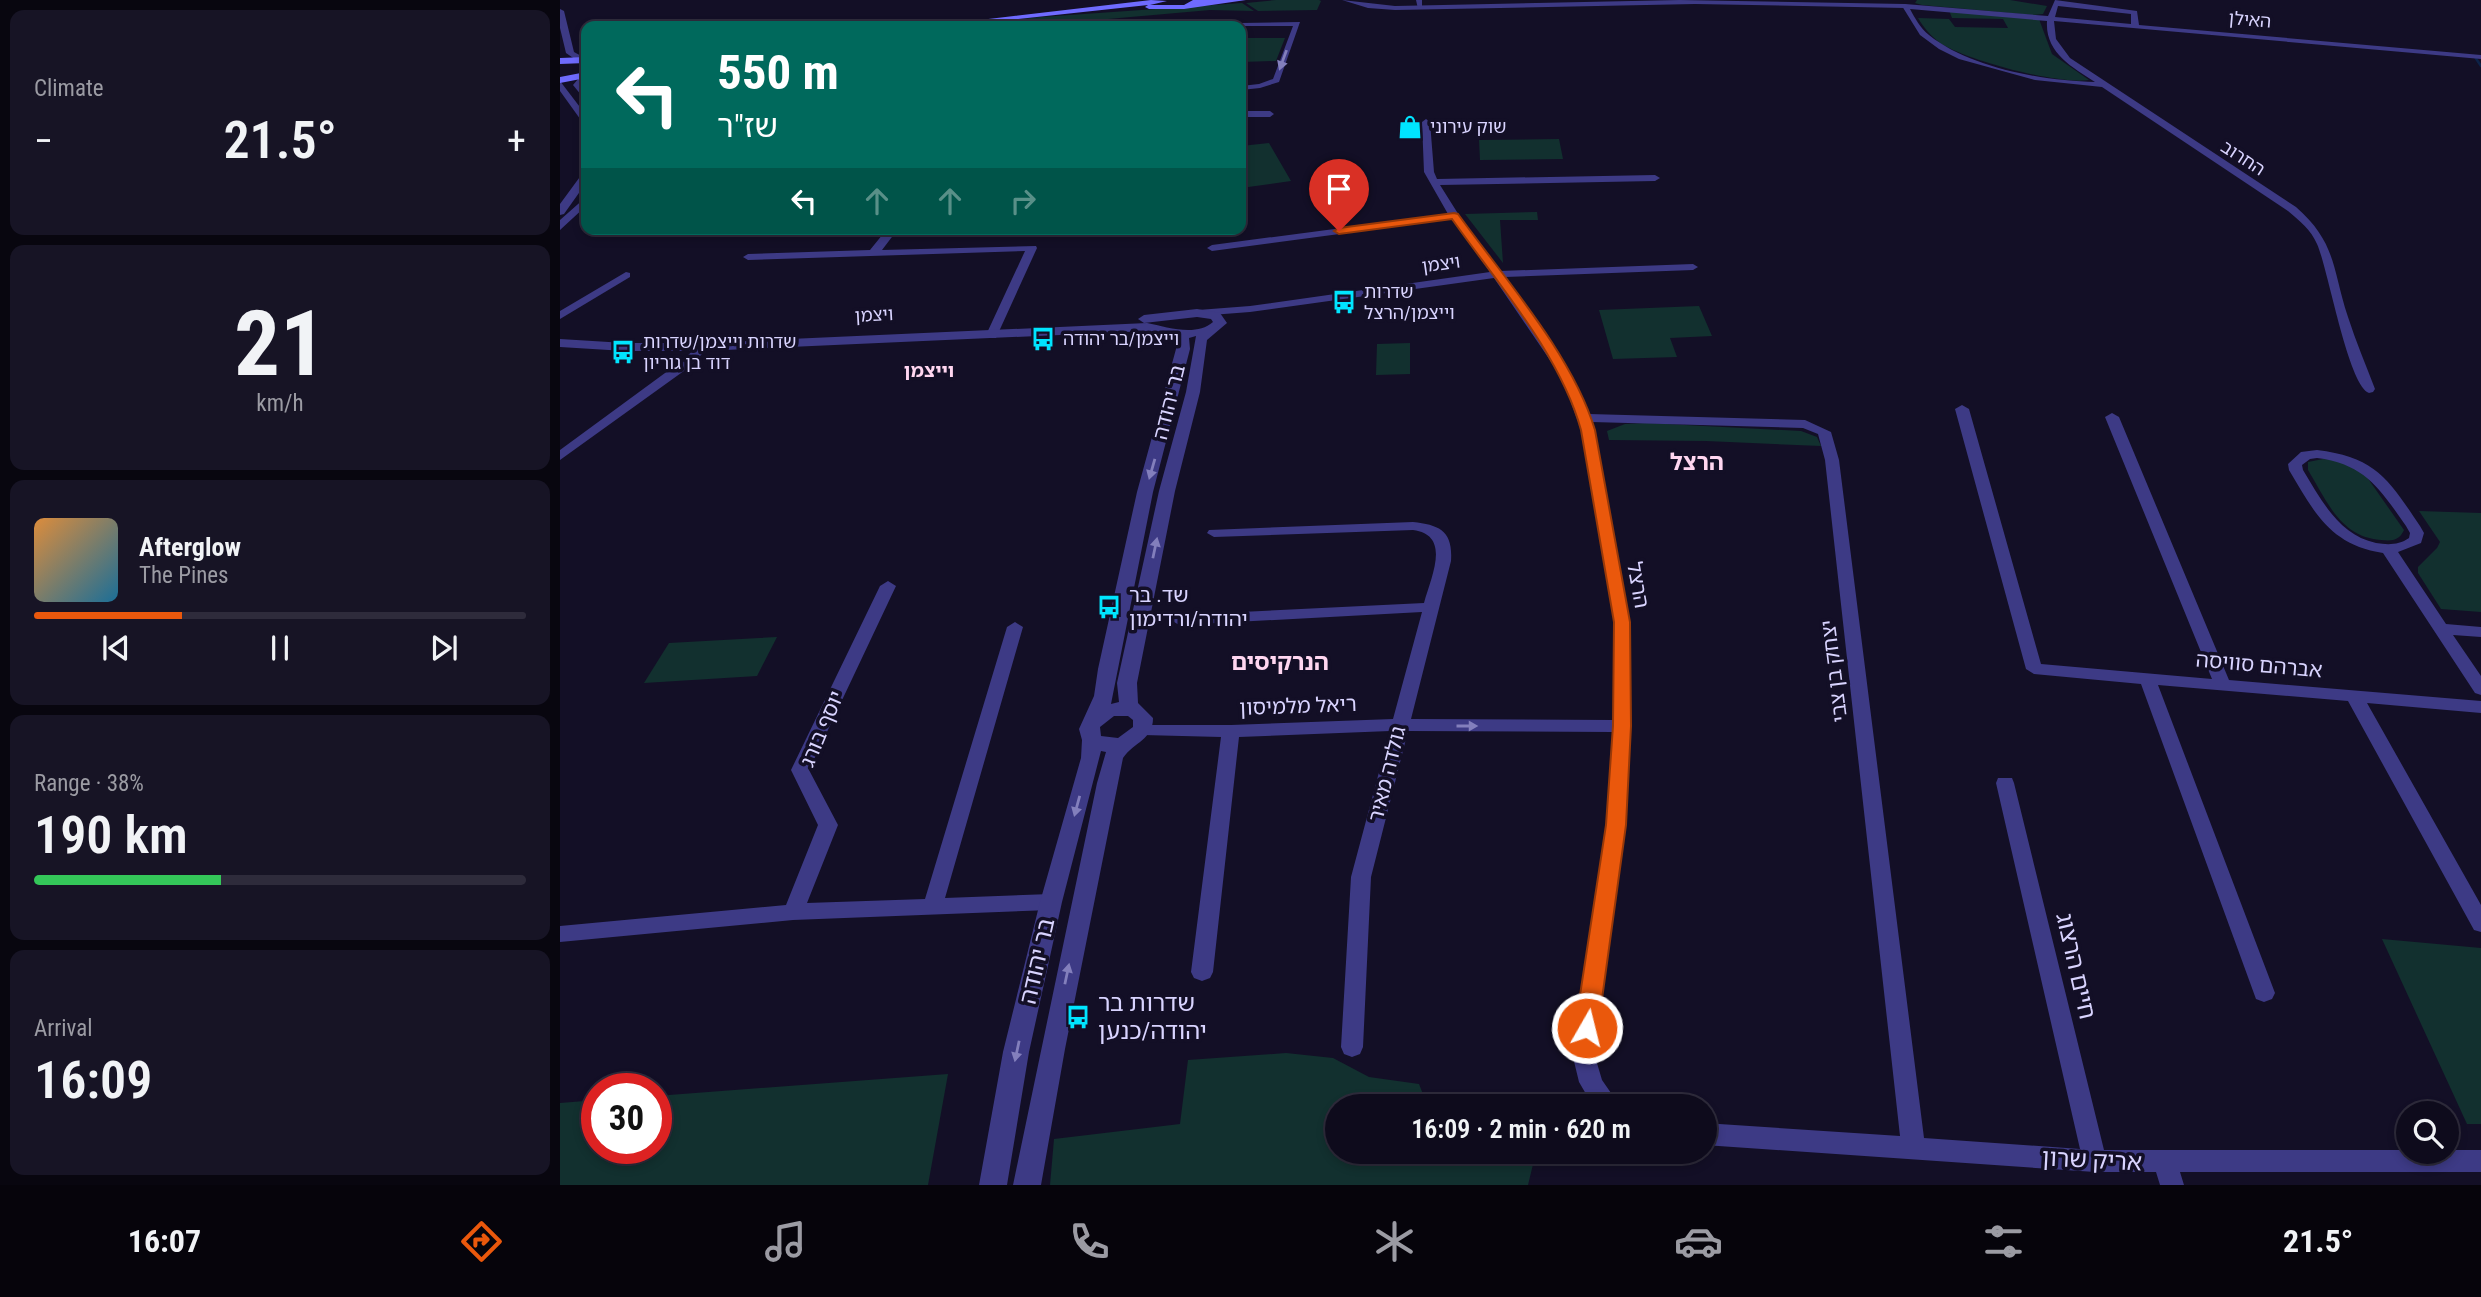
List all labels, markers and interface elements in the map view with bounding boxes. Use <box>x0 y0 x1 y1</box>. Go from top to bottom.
street label: האילן <box>2228 7 2272 32</box>
text: 550 m <box>717 44 839 101</box>
icon: left <box>602 49 693 140</box>
one-way arrow <box>1278 50 1289 71</box>
text: Climate <box>34 75 104 102</box>
text: שז"ר <box>717 107 778 145</box>
text: 21.5° <box>223 110 337 171</box>
shop icon: שוק עירוני <box>1396 113 1424 141</box>
place label: שוק עירוני <box>1430 116 1506 137</box>
text: − <box>34 119 53 163</box>
text: + <box>507 119 526 163</box>
street label: החרוב <box>2217 136 2269 180</box>
pin <box>1309 159 1369 231</box>
icon: arrive <box>1320 170 1358 208</box>
icon: left <box>785 182 823 220</box>
icon: ahead <box>858 182 896 220</box>
icon: ahead <box>931 182 969 220</box>
icon: right <box>1004 182 1042 220</box>
street label: ויצמן <box>1420 250 1461 277</box>
place label: שדרות וייצמן/הרצל <box>1364 281 1455 323</box>
bus stop icon: שדרות וייצמן/הרצל <box>1330 288 1358 316</box>
text: 21 <box>234 291 326 397</box>
street label: ויצמן <box>854 303 894 326</box>
bus stop icon: וייצמן/בר יהודה <box>1029 325 1057 353</box>
place label: וייצמן/בר יהודה <box>1063 328 1179 349</box>
place label: שדרות וייצמן/שדרות דוד בן גוריון <box>643 331 796 373</box>
bus stop icon: שדרות וייצמן/שדרות דוד בן גוריון <box>609 338 637 366</box>
district label: וייצמן <box>904 359 954 382</box>
street label: בר יהודה <box>1148 362 1190 442</box>
text: km/h <box>256 390 304 417</box>
district label: הרצל <box>1670 449 1724 476</box>
one-way arrow <box>1146 459 1156 480</box>
text: Afterglow <box>139 532 241 562</box>
one-way arrow <box>1150 537 1161 559</box>
street label: הרצל <box>1622 560 1654 610</box>
text: The Pines <box>139 562 229 589</box>
place label: שד. בר יהודה/ורדימון <box>1129 583 1248 631</box>
bus stop icon: שד. בר יהודה/ורדימון <box>1095 593 1123 621</box>
street label: יצחק בן צבי <box>1816 618 1852 724</box>
icon: previous <box>97 629 135 667</box>
icon: pause <box>261 629 299 667</box>
icon: next <box>425 629 463 667</box>
street label: אברהם סוויסה <box>2195 648 2323 682</box>
district label: הנרקיסים <box>1231 649 1329 676</box>
street label: יוסף בורג <box>795 687 849 771</box>
street label: ריאל מלמיסון <box>1239 692 1357 720</box>
one-way arrow <box>1456 720 1478 731</box>
street label: גולדה מאיר <box>1364 724 1410 824</box>
text: Range · 38% <box>34 770 144 797</box>
one-way arrow <box>1071 795 1082 817</box>
text: 190 km <box>34 805 188 866</box>
street label: חיים הרצוג <box>2050 910 2102 1022</box>
street label: בר יהודה <box>1014 915 1060 1007</box>
one-way arrow <box>1062 963 1073 985</box>
place label: שדרות בר יהודה/כנען <box>1098 989 1207 1045</box>
position arrow <box>1550 991 1624 1065</box>
bus stop icon: שדרות בר יהודה/כנען <box>1064 1003 1092 1031</box>
text: Arrival <box>34 1015 93 1042</box>
one-way arrow <box>1011 1040 1022 1062</box>
text: 16:09 <box>34 1050 152 1111</box>
speed limit sign: 30 <box>581 1073 672 1164</box>
map controls <box>2396 1101 2459 1164</box>
button: search <box>2396 1101 2459 1164</box>
text: 16:09 · 2 min · 620 m <box>1411 1114 1631 1144</box>
street label: אריק שרון <box>2041 1143 2143 1177</box>
icon: directions <box>457 1217 506 1266</box>
icon: music <box>761 1217 810 1266</box>
icon: phone <box>1065 1217 1114 1266</box>
icon: climate <box>1370 1217 1419 1266</box>
icon: car <box>1674 1217 1723 1266</box>
icon: filters <box>1979 1217 2028 1266</box>
text: 16:07 <box>128 1222 201 1260</box>
text: 21.5° <box>2283 1222 2353 1260</box>

